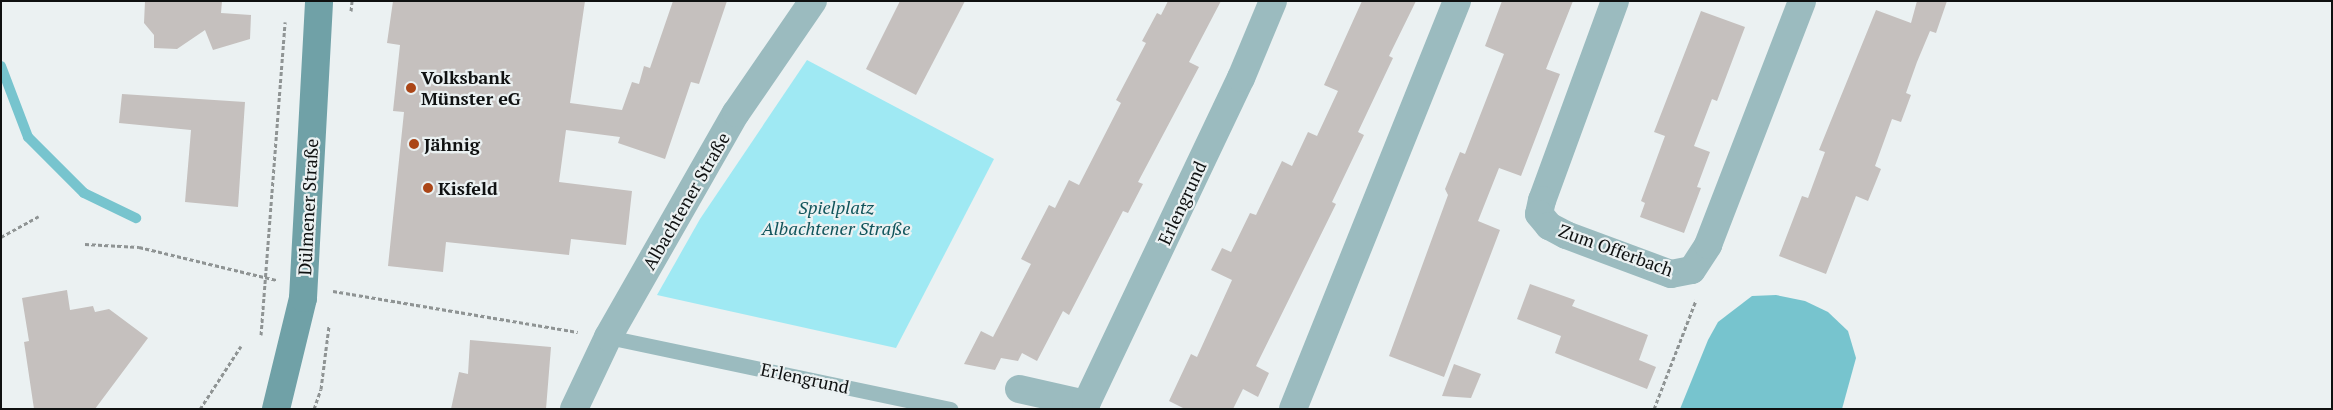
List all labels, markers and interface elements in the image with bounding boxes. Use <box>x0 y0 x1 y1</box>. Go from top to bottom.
place label: Volksbank Münster eG <box>421 67 521 110</box>
marker: Volksbank Münster eG <box>405 82 417 94</box>
street label: Albachtener Straße <box>638 128 734 274</box>
place label: Jähnig <box>424 133 480 155</box>
street label: Dülmener Straße <box>294 138 322 276</box>
marker: Jähnig <box>408 138 420 150</box>
street label: Erlengrund <box>1153 158 1211 248</box>
place label: Kisfeld <box>438 177 498 199</box>
marker: Kisfeld <box>422 182 434 194</box>
park label: Spielplatz Albachtener Straße <box>762 197 910 240</box>
street label: Zum Offerbach <box>1556 219 1676 281</box>
street label: Erlengrund <box>759 358 851 398</box>

